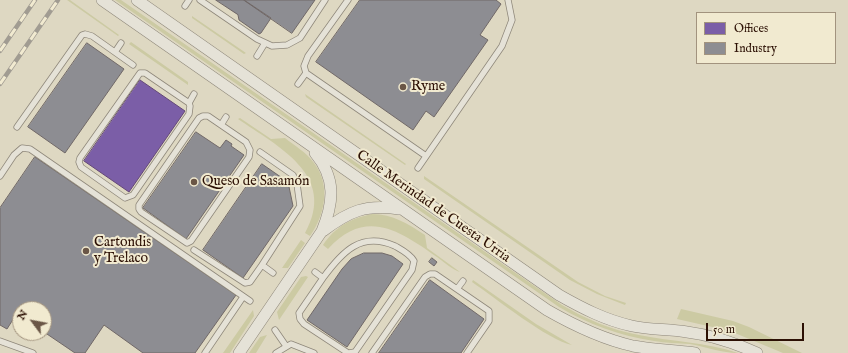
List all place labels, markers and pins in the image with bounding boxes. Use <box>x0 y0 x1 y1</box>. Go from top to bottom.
place label: Ryme <box>411 79 445 95</box>
marker: Ryme <box>398 82 408 92</box>
place label: Queso de Sasamón <box>202 174 310 190</box>
marker: Queso de Sasamón <box>189 177 199 187</box>
place label: Cartondis y Trelaco <box>94 235 151 268</box>
marker: Cartondis y Trelaco <box>81 246 91 256</box>

